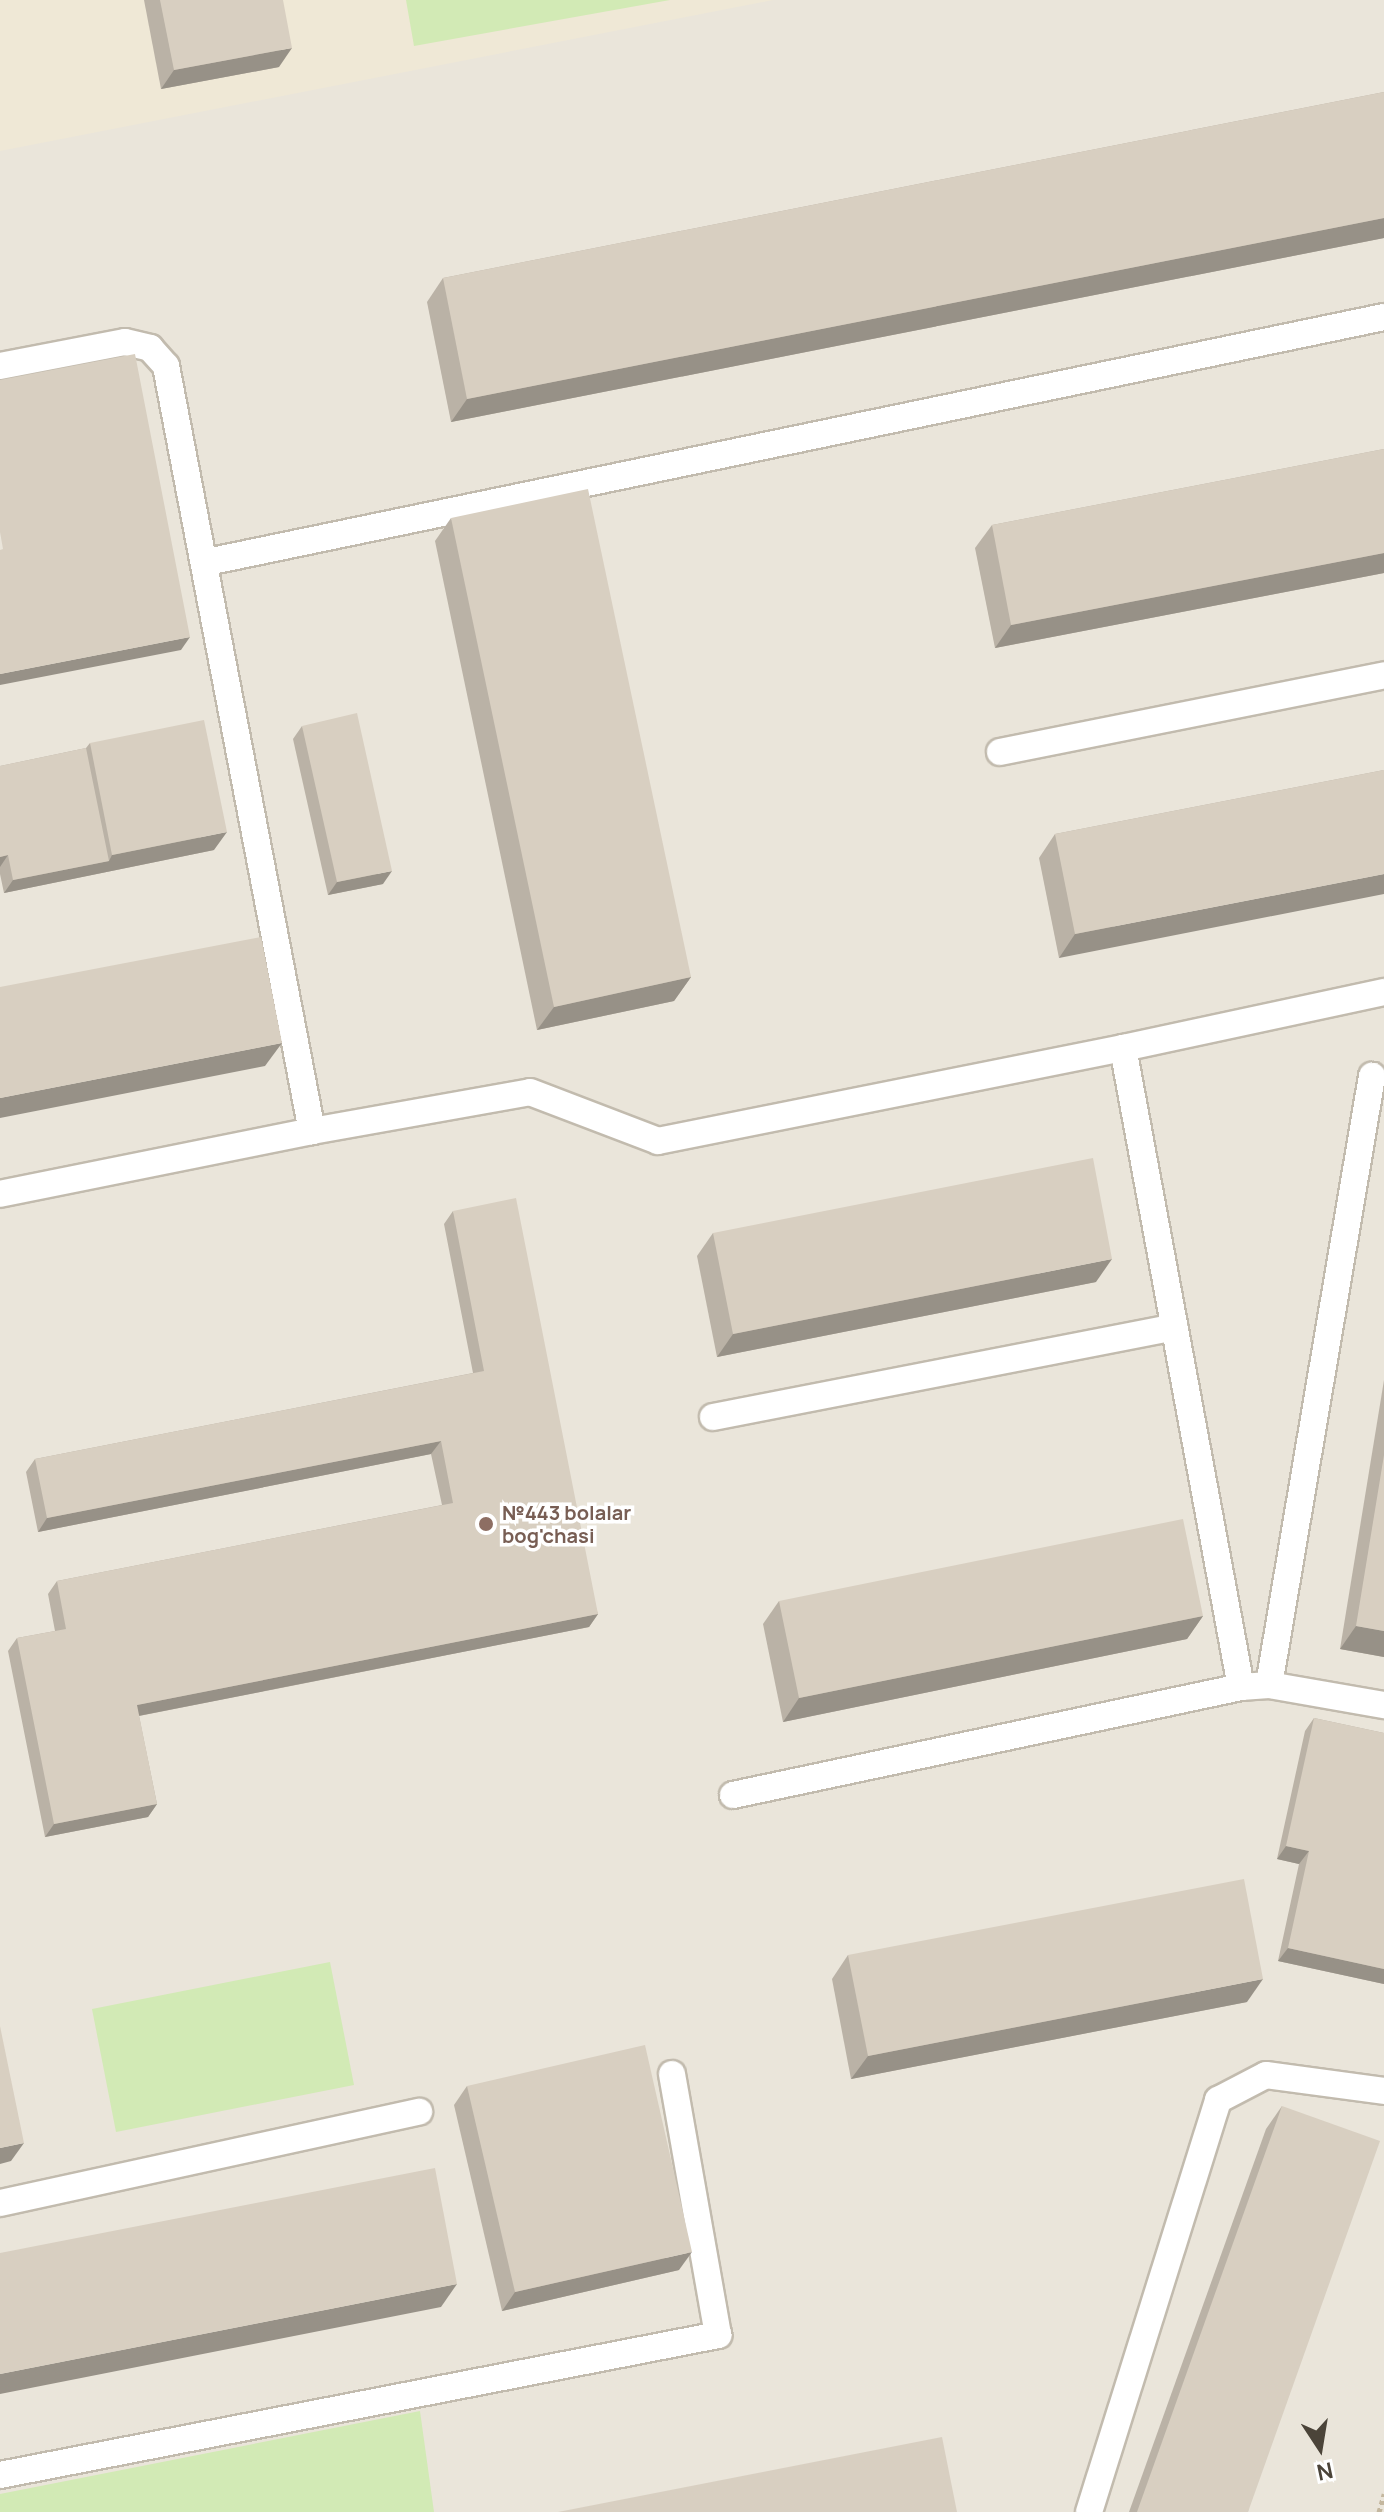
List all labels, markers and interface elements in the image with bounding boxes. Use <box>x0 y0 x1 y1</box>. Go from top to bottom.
place label: №443 bolalar bog'chasi <box>502 1500 631 1547</box>
marker: №443 bolalar bog'chasi <box>477 1515 495 1533</box>
north arrow <box>1280 2408 1360 2488</box>
text: N <box>1314 2455 1336 2488</box>

